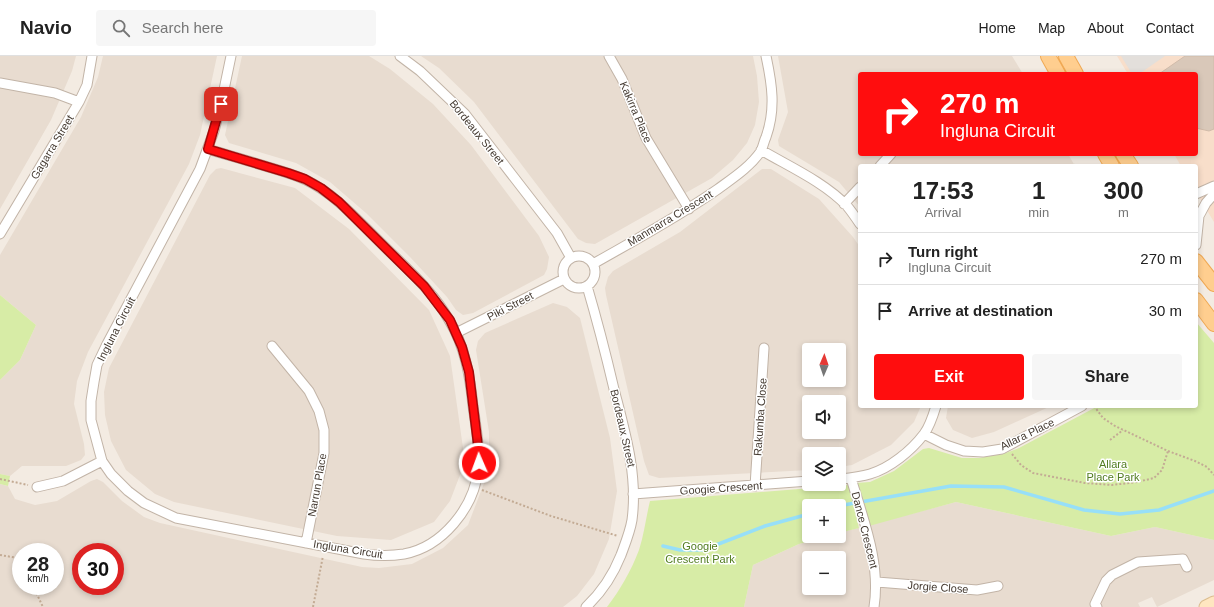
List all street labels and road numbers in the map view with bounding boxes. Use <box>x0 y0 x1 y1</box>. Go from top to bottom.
street label: Kakirra Place <box>618 80 654 144</box>
street label: Bordeaux Street <box>447 97 507 167</box>
street label: Gagarra Street <box>28 113 76 181</box>
street label: Manmarra Crescent <box>625 188 715 248</box>
street label: Piki Street <box>485 289 535 323</box>
street label: Ingluna Circuit <box>95 295 137 363</box>
street label: Rakumba Close <box>751 378 769 456</box>
street label: Bordeaux Street <box>608 388 638 468</box>
street label: Allara Place <box>998 416 1056 452</box>
street label: Narrun Place <box>306 452 328 518</box>
street label: Googie Crescent <box>679 479 763 497</box>
street label: Dance Crescent <box>850 490 880 570</box>
street label: Ingluna Circuit <box>312 538 384 560</box>
street label: Jorgie Close <box>907 579 969 595</box>

